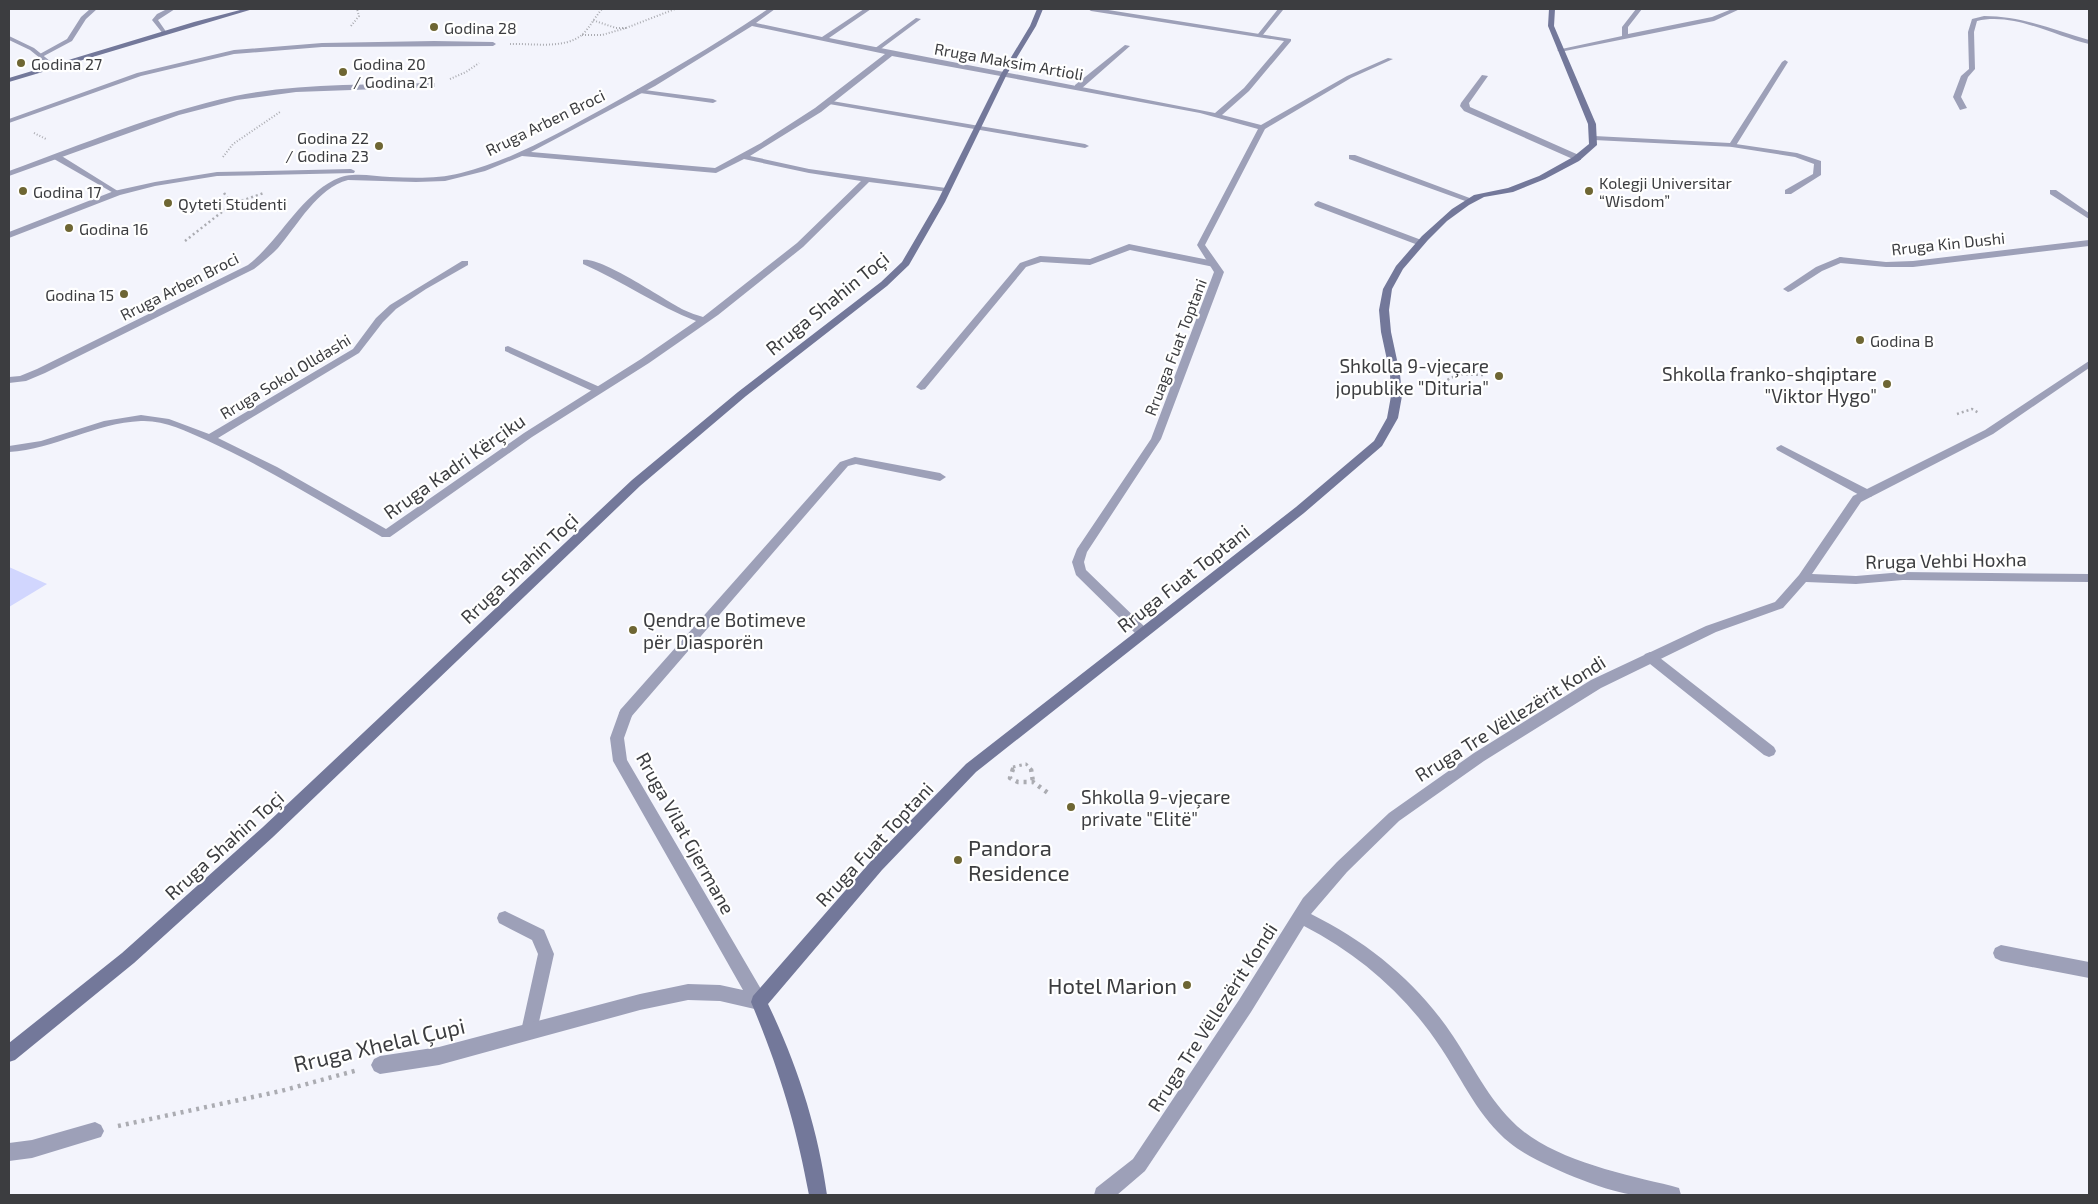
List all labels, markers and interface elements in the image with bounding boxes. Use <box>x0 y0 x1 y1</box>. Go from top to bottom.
place label: Godina 28 <box>444 18 517 37</box>
marker: Godina 28 <box>428 21 440 33</box>
street label: Rruga Maksim Artioli <box>933 39 1085 83</box>
place label: Godina 27 <box>31 54 102 73</box>
place label: Godina 20 / Godina 21 <box>353 54 434 91</box>
marker: Godina 27 <box>15 57 27 69</box>
marker: Godina 20 / Godina 21 <box>337 66 349 78</box>
street label: Rruga Arben Broci <box>482 85 608 159</box>
place label: Godina 22 / Godina 23 <box>285 128 369 165</box>
marker: Godina 22 / Godina 23 <box>373 140 385 152</box>
place label: Kolegji Universitar “Wisdom” <box>1599 173 1732 210</box>
place label: Godina 17 <box>33 182 101 201</box>
marker: Godina 17 <box>17 185 29 197</box>
marker: Kolegji Universitar “Wisdom” <box>1583 185 1595 197</box>
place label: Qyteti Studenti <box>178 194 287 214</box>
marker: Qyteti Studenti <box>162 197 174 209</box>
place label: Godina 16 <box>79 219 148 238</box>
marker: Godina 16 <box>63 222 75 234</box>
street label: Rruga Kin Dushi <box>1890 228 2006 258</box>
street label: Rruga Shahin Toçi <box>761 246 894 360</box>
street label: Rruga Arben Broci <box>117 248 241 324</box>
street label: Rruaga Fuat Toptani <box>1140 276 1210 418</box>
place label: Godina 15 <box>45 285 114 304</box>
marker: Godina 15 <box>118 288 130 300</box>
street label: Rruga Sokol Olldashi <box>216 329 354 423</box>
place label: Godina B <box>1870 331 1934 350</box>
marker: Godina B <box>1854 334 1866 346</box>
place label: Shkolla 9-vjeçare jopublike "Dituria" <box>1335 354 1489 399</box>
place label: Shkolla franko-shqiptare "Viktor Hygo" <box>1662 362 1877 407</box>
marker: Shkolla 9-vjeçare jopublike "Dituria" <box>1493 370 1505 382</box>
marker: Shkolla franko-shqiptare "Viktor Hygo" <box>1881 378 1893 390</box>
street label: Rruga Kadri Kërçiku <box>379 409 530 524</box>
street label: Rruga Shahin Toçi <box>456 508 583 629</box>
street label: Rruga Fuat Toptani <box>1112 519 1254 637</box>
street label: Rruga Vehbi Hoxha <box>1865 547 2027 573</box>
place label: Qendra e Botimeve për Diasporën <box>643 608 806 653</box>
marker: Qendra e Botimeve për Diasporën <box>627 624 639 636</box>
street label: Rruga Tre Vëllezërit Kondi <box>1411 650 1609 786</box>
street label: Rruga Vilat Gjermane <box>632 748 740 918</box>
street label: Rruga Fuat Toptani <box>810 777 938 911</box>
place label: Shkolla 9-vjeçare private "Elitë" <box>1081 785 1231 830</box>
street label: Rruga Shahin Toçi <box>160 786 289 905</box>
marker: Shkolla 9-vjeçare private "Elitë" <box>1065 801 1077 813</box>
place label: Pandora Residence <box>968 834 1070 885</box>
marker: Pandora Residence <box>952 854 964 866</box>
street label: Rruga Tre Vëllezërit Kondi <box>1142 918 1282 1116</box>
place label: Hotel Marion <box>1048 972 1177 998</box>
marker: Hotel Marion <box>1181 979 1193 991</box>
street label: Rruga Xhelal Çupi <box>291 1012 468 1078</box>

